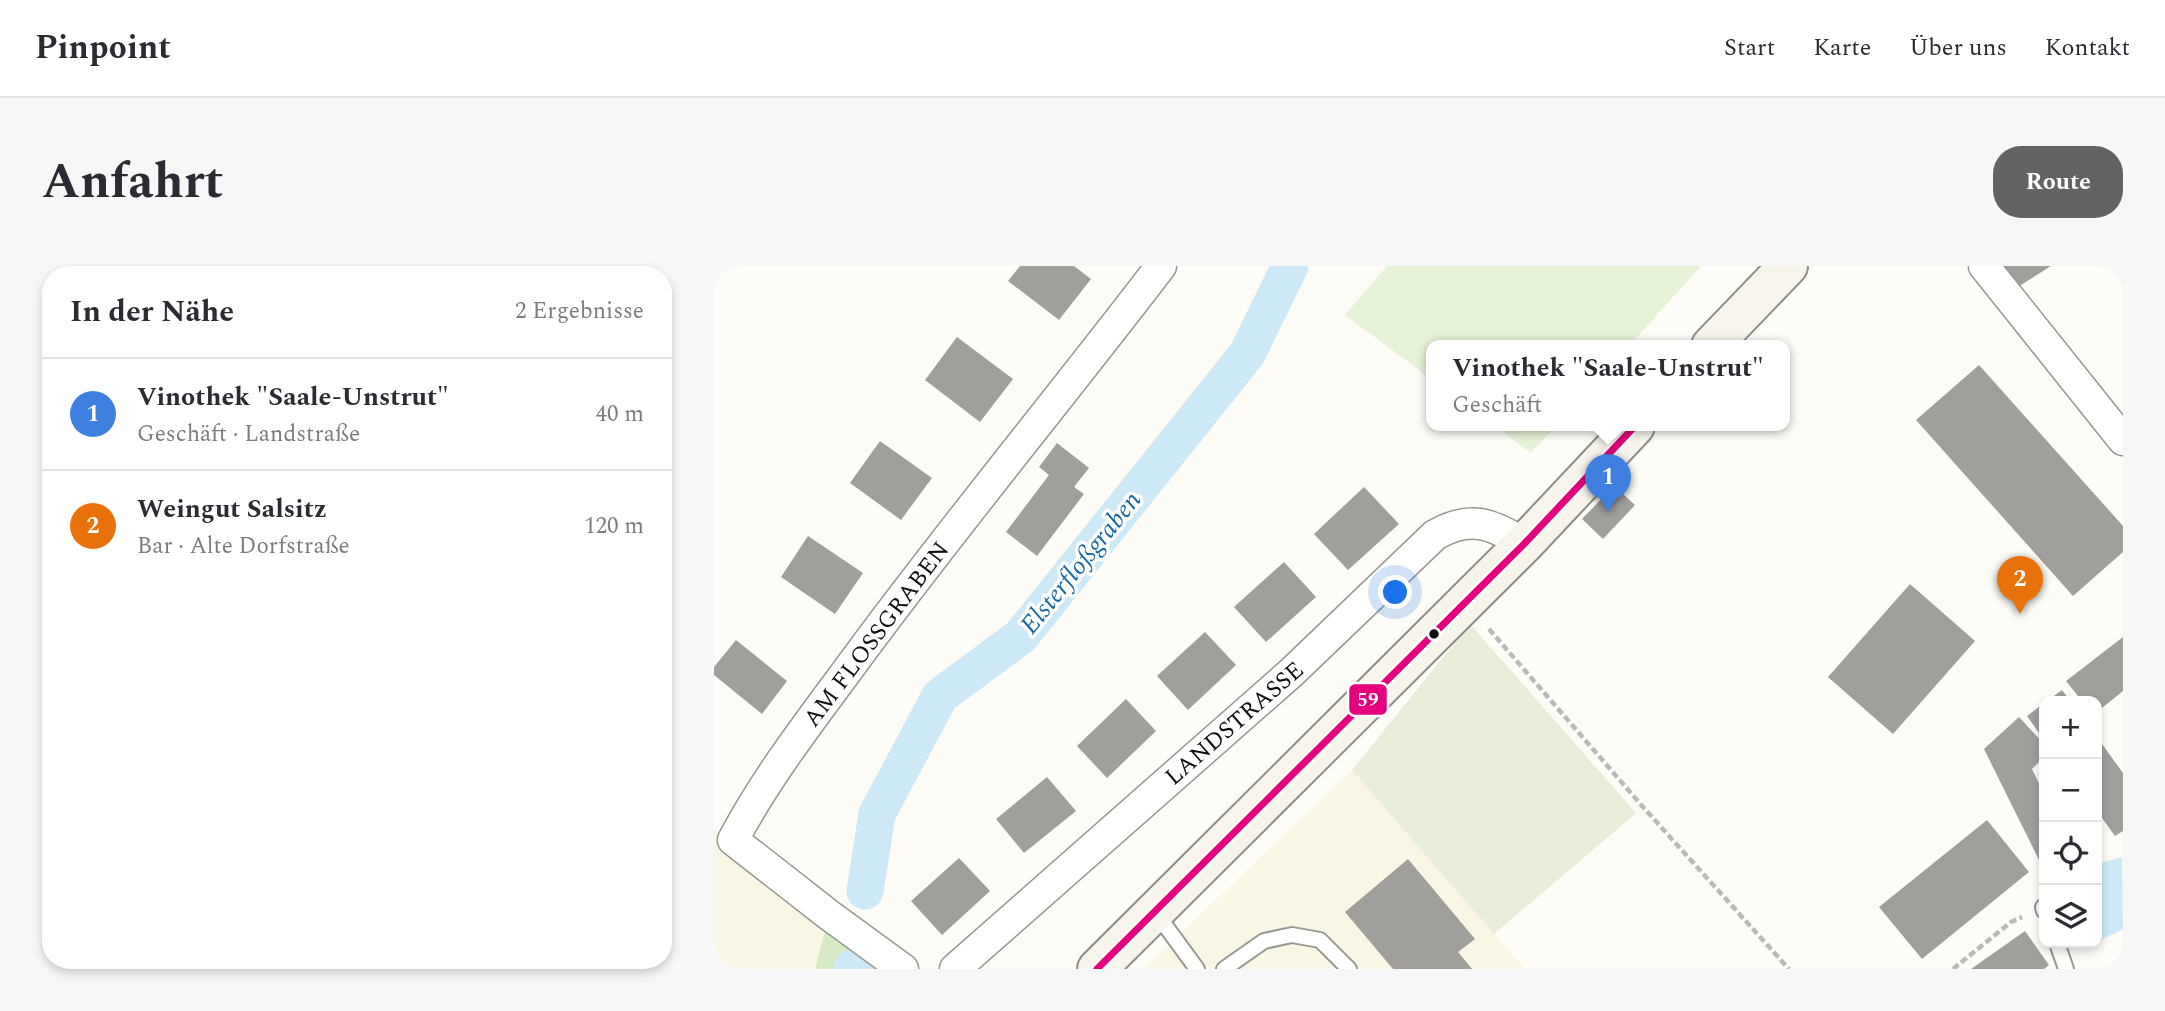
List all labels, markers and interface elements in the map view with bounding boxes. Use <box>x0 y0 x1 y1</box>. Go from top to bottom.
text: Pinpoint <box>35 23 171 73</box>
text: Start <box>1724 30 1775 66</box>
text: Karte <box>1813 30 1871 66</box>
text: Über uns <box>1909 30 2007 66</box>
text: Kontakt <box>2045 30 2130 66</box>
text: Anfahrt <box>42 145 223 220</box>
button: Route <box>1993 146 2123 218</box>
text: In der Nähe <box>70 289 234 335</box>
text: 2 Ergebnisse <box>515 294 644 329</box>
popup <box>1426 340 1790 431</box>
text: Vinothek "Saale-Unstrut" <box>1452 348 1764 388</box>
text: Vinothek "Saale-Unstrut" <box>137 377 449 417</box>
text: Geschäft <box>1452 388 1542 423</box>
text: 1 <box>87 397 99 432</box>
text: 40 m <box>595 397 644 432</box>
text: Geschäft · Landstraße <box>137 417 360 452</box>
pin: 1 <box>1585 454 1631 512</box>
water label: Elsterfloßgraben <box>1010 482 1151 643</box>
text: Weingut Salsitz <box>137 489 327 529</box>
text: 2 <box>87 509 99 544</box>
text: 120 m <box>584 509 644 544</box>
text: Bar · Alte Dorfstraße <box>137 529 350 564</box>
street label: AM FLOSSGRABEN <box>795 534 959 735</box>
pin: 2 <box>1997 556 2043 614</box>
your location <box>1378 575 1412 609</box>
unlabelled marker <box>1427 627 1441 641</box>
street label: LANDSTRASSE <box>1157 653 1312 794</box>
line badge: 59 <box>1348 683 1388 716</box>
text: 59 <box>1357 686 1379 715</box>
map controls <box>2039 696 2102 948</box>
button: + <box>2039 696 2102 759</box>
button: − <box>2039 759 2102 822</box>
button: locate <box>2039 822 2102 885</box>
button: layers <box>2039 885 2102 948</box>

